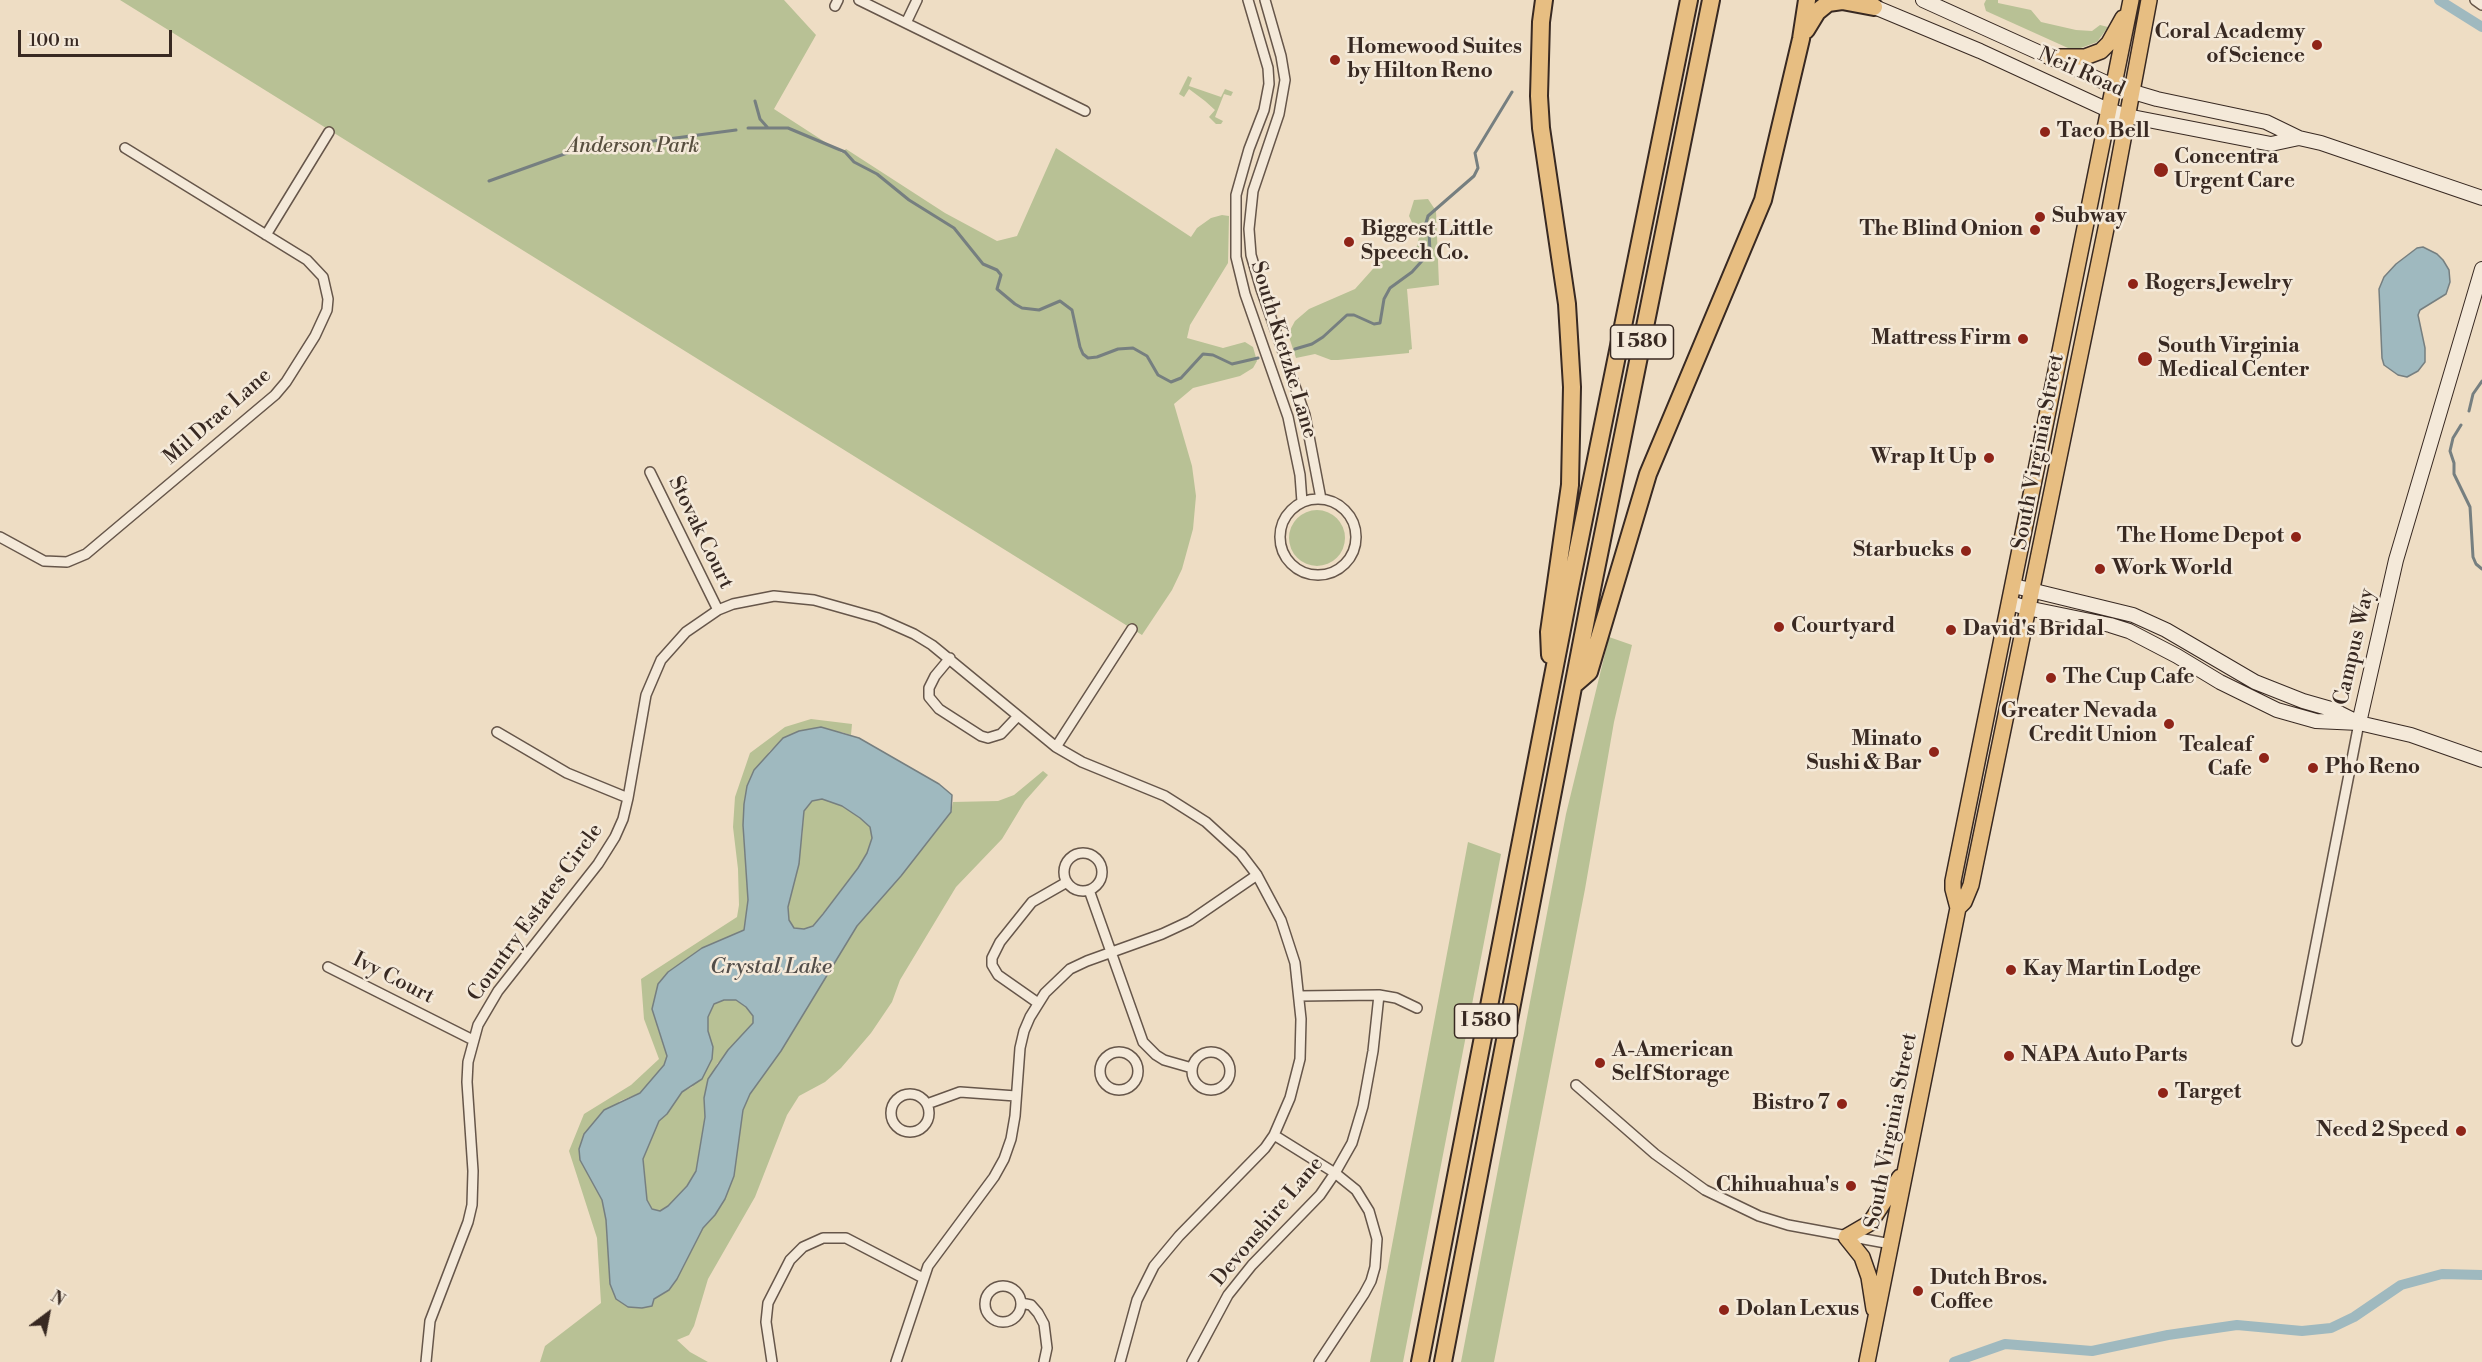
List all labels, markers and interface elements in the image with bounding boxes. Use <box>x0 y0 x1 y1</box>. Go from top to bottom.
scale bar <box>21 18 176 56</box>
place label: Coral Academy of Science <box>2154 20 2305 70</box>
text: 100 m <box>29 29 80 52</box>
place label: Homewood Suites by Hilton Reno <box>1347 35 1522 85</box>
marker: Coral Academy of Science <box>2310 38 2324 52</box>
street label: Neil Road <box>2034 43 2128 103</box>
marker: Homewood Suites by Hilton Reno <box>1328 53 1342 67</box>
place label: Taco Bell <box>2057 119 2150 145</box>
marker: Taco Bell <box>2038 125 2052 139</box>
park label: Anderson Park <box>567 134 699 160</box>
place label: Concentra Urgent Care <box>2174 145 2295 195</box>
marker: Concentra Urgent Care <box>2152 161 2170 179</box>
place label: Subway <box>2052 204 2126 230</box>
marker: Subway <box>2033 210 2047 224</box>
place label: Biggest Little Speech Co. <box>1361 217 1493 267</box>
place label: The Blind Onion <box>1859 217 2023 243</box>
marker: The Blind Onion <box>2028 223 2042 237</box>
marker: Biggest Little Speech Co. <box>1342 235 1356 249</box>
street label: South Kietzke Lane <box>1244 258 1322 442</box>
place label: Rogers Jewelry <box>2145 271 2292 297</box>
marker: Rogers Jewelry <box>2126 277 2140 291</box>
road number: I 580 <box>1610 325 1674 359</box>
place label: Mattress Firm <box>1871 326 2011 352</box>
marker: Mattress Firm <box>2016 332 2030 346</box>
place label: South Virginia Medical Center <box>2158 334 2310 384</box>
marker: South Virginia Medical Center <box>2136 350 2154 368</box>
street label: South Virginia Street <box>2008 352 2070 552</box>
street label: Mil Drae Lane <box>159 363 277 471</box>
place label: Wrap It Up <box>1870 445 1977 471</box>
marker: Wrap It Up <box>1982 451 1996 465</box>
street label: Stovak Court <box>662 473 738 593</box>
place label: The Home Depot <box>2117 524 2284 550</box>
marker: The Home Depot <box>2289 530 2303 544</box>
place label: Starbucks <box>1853 538 1954 564</box>
marker: Starbucks <box>1959 544 1973 558</box>
place label: Work World <box>2112 556 2233 582</box>
marker: Work World <box>2093 562 2107 576</box>
street label: Campus Way <box>2329 586 2381 708</box>
place label: Courtyard <box>1791 614 1895 640</box>
place label: David's Bridal <box>1963 617 2104 643</box>
marker: Courtyard <box>1772 620 1786 634</box>
marker: David's Bridal <box>1944 623 1958 637</box>
place label: The Cup Cafe <box>2063 665 2195 691</box>
marker: The Cup Cafe <box>2044 671 2058 685</box>
place label: Greater Nevada Credit Union <box>2001 699 2157 749</box>
marker: Greater Nevada Credit Union <box>2162 717 2176 731</box>
place label: Minato Sushi & Bar <box>1806 727 1922 777</box>
place label: Tealeaf Cafe <box>2179 733 2252 783</box>
marker: Minato Sushi & Bar <box>1927 745 1941 759</box>
marker: Tealeaf Cafe <box>2257 751 2271 765</box>
place label: Pho Reno <box>2325 755 2420 781</box>
marker: Pho Reno <box>2306 761 2320 775</box>
street label: Country Estates Circle <box>463 819 609 1007</box>
street label: Ivy Court <box>348 948 438 1010</box>
water label: Crystal Lake <box>710 955 832 981</box>
place label: Kay Martin Lodge <box>2023 957 2201 983</box>
marker: Kay Martin Lodge <box>2004 963 2018 977</box>
road number: I 580 <box>1454 1004 1518 1038</box>
street label: South Virginia Street <box>1861 1031 1923 1231</box>
place label: A-American Self Storage <box>1612 1038 1733 1088</box>
place label: NAPA Auto Parts <box>2021 1043 2188 1069</box>
marker: NAPA Auto Parts <box>2002 1049 2016 1063</box>
marker: A-American Self Storage <box>1593 1056 1607 1070</box>
place label: Target <box>2175 1080 2241 1106</box>
marker: Target <box>2156 1086 2170 1100</box>
place label: Bistro 7 <box>1752 1091 1830 1117</box>
marker: Bistro 7 <box>1835 1097 1849 1111</box>
place label: Need 2 Speed <box>2316 1118 2449 1144</box>
marker: Need 2 Speed <box>2454 1124 2468 1138</box>
street label: Devonshire Lane <box>1207 1152 1329 1292</box>
place label: Chihuahua's <box>1716 1173 1839 1199</box>
marker: Chihuahua's <box>1844 1179 1858 1193</box>
place label: Dutch Bros. Coffee <box>1930 1266 2048 1316</box>
north arrow <box>18 1284 78 1344</box>
marker: Dutch Bros. Coffee <box>1911 1284 1925 1298</box>
text: N <box>47 1287 68 1311</box>
place label: Dolan Lexus <box>1736 1297 1859 1323</box>
marker: Dolan Lexus <box>1717 1303 1731 1317</box>

